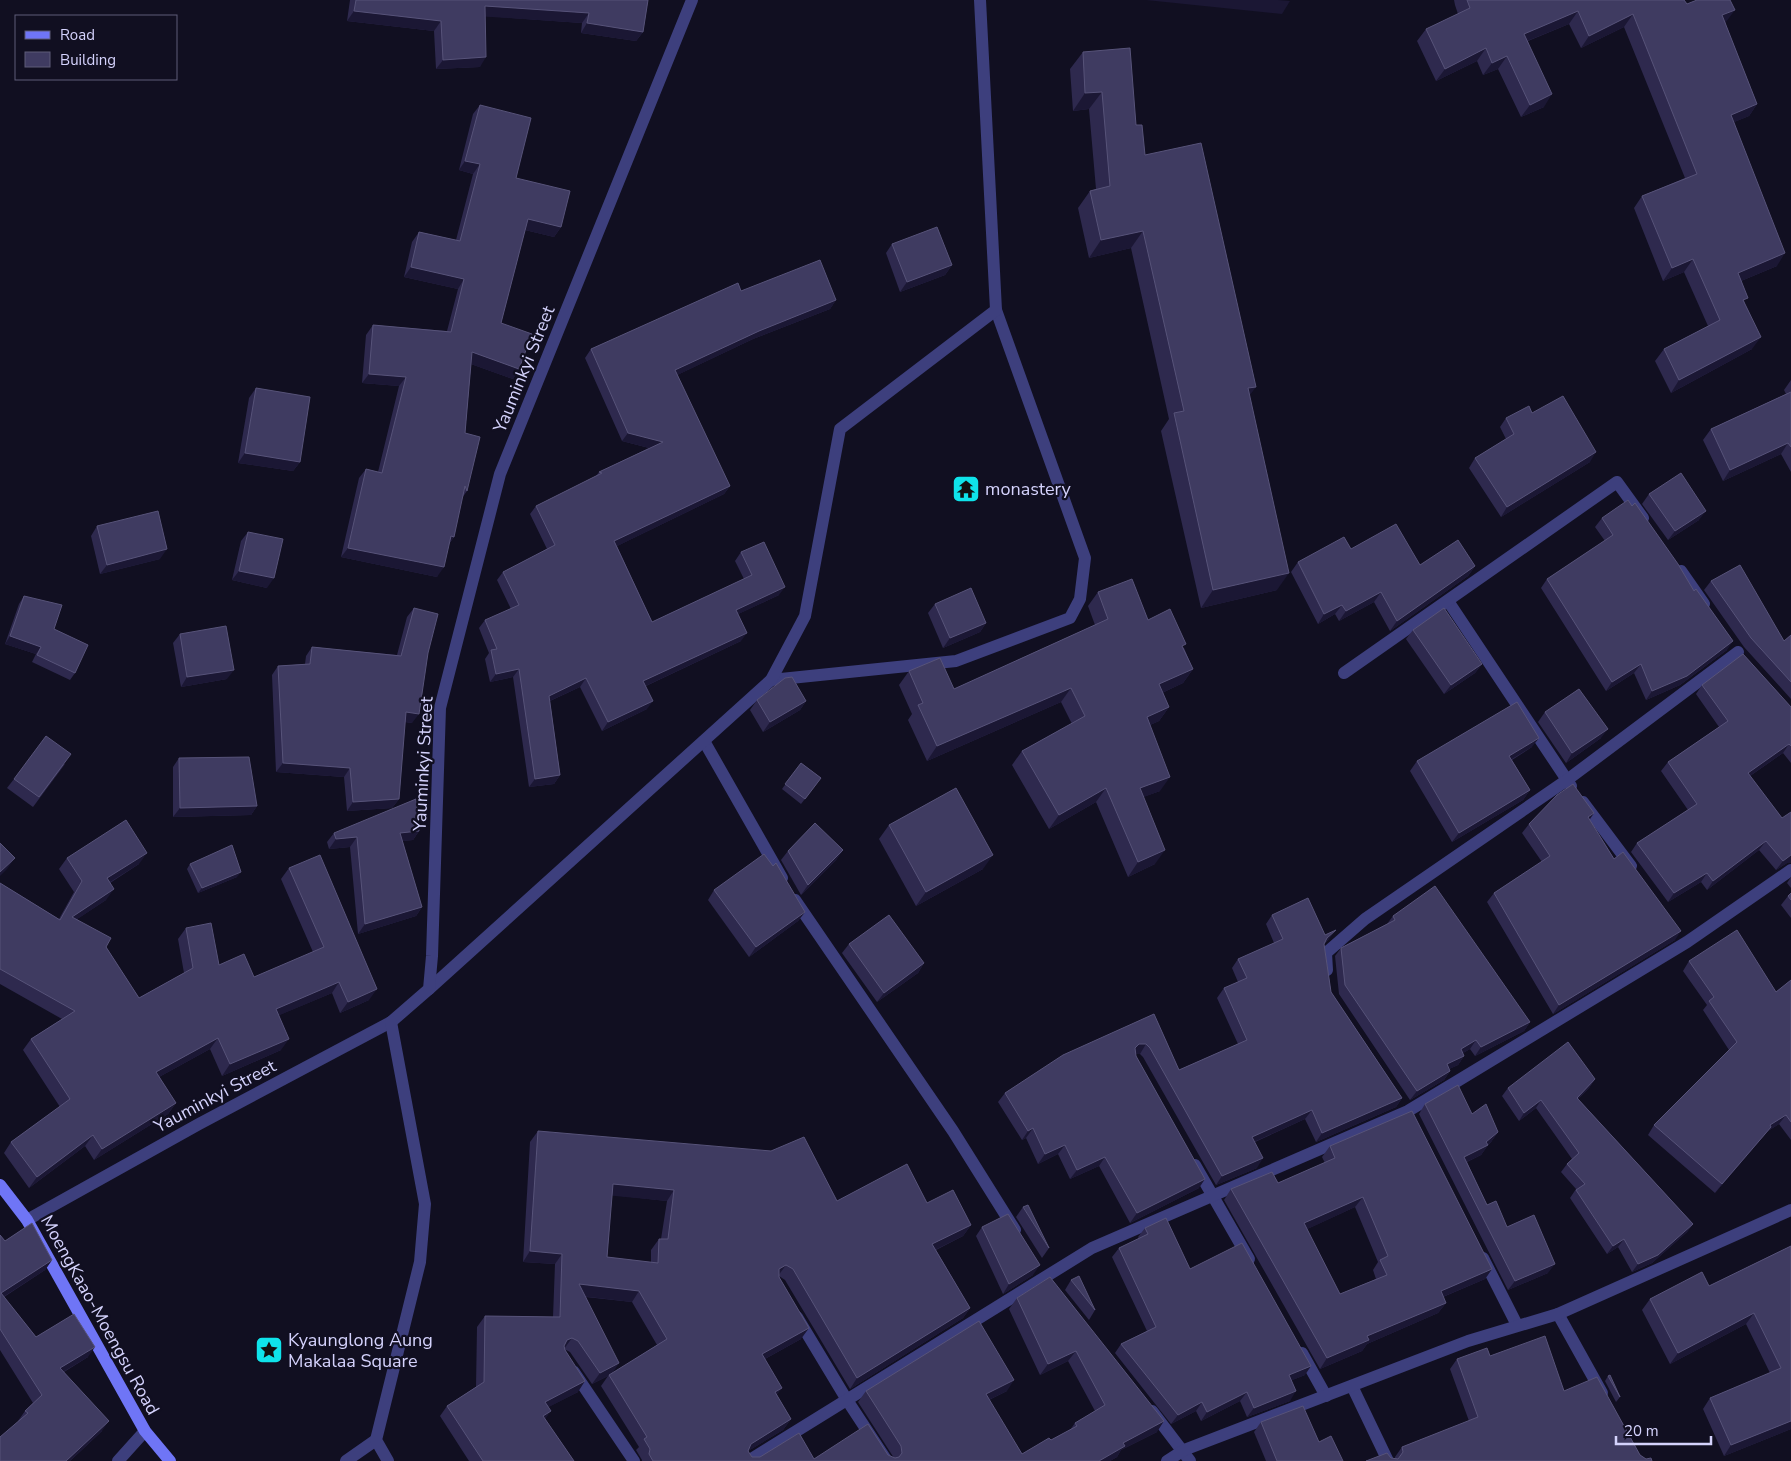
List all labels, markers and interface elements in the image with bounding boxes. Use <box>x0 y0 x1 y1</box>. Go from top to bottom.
legend <box>15 15 178 80</box>
text: Road <box>60 25 95 45</box>
text: Building <box>60 50 116 70</box>
street label: Yauminkyi Street <box>487 301 561 437</box>
temple icon: monastery <box>951 474 981 504</box>
place label: monastery <box>985 477 1072 501</box>
street label: Yauminkyi Street <box>407 695 439 833</box>
street label: Yauminkyi Street <box>149 1053 281 1139</box>
street label: MoengKaao-Moengsu Road <box>35 1211 165 1419</box>
place label: Kyaunglong Aung Makalaa Square <box>288 1328 433 1373</box>
place icon: Kyaunglong Aung Makalaa Square <box>254 1335 284 1365</box>
scale bar <box>1616 1414 1711 1446</box>
text: 20 m <box>1624 1421 1659 1441</box>

